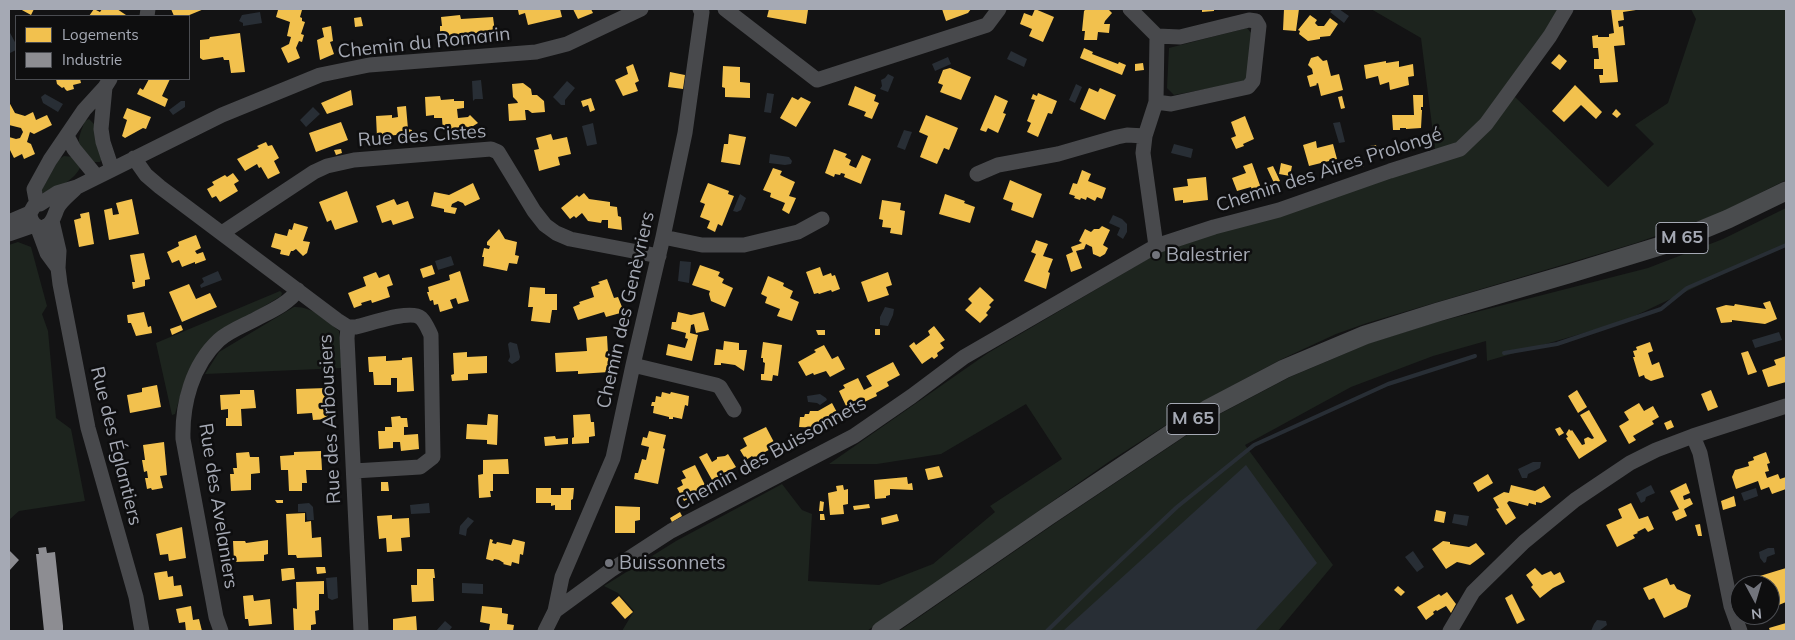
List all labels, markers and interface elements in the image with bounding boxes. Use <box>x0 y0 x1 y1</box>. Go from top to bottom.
legend <box>15 15 190 80</box>
street label: Chemin du Romarin <box>337 23 511 63</box>
text: Logements <box>62 25 139 44</box>
text: Industrie <box>62 50 122 69</box>
street label: Rue des Cistes <box>357 120 487 152</box>
street label: Chemin des Aires Prolongé <box>1213 123 1445 217</box>
street label: Chemin des Genèvriers <box>592 209 660 411</box>
road number: M 65 <box>1656 222 1708 254</box>
place label: Balestrier <box>1166 244 1250 266</box>
marker: Balestrier <box>1150 249 1162 261</box>
street label: Rue des Arbousiers <box>314 333 346 505</box>
street label: Rue des Églantiers <box>85 364 147 528</box>
street label: Chemin des Buissonnets <box>672 392 870 516</box>
road number: M 65 <box>1167 404 1219 434</box>
street label: Rue des Avelaniers <box>194 422 242 590</box>
place label: Buissonnets <box>619 552 726 574</box>
marker: Buissonnets <box>603 557 615 569</box>
north arrow <box>1730 575 1780 625</box>
text: N <box>1750 604 1763 623</box>

